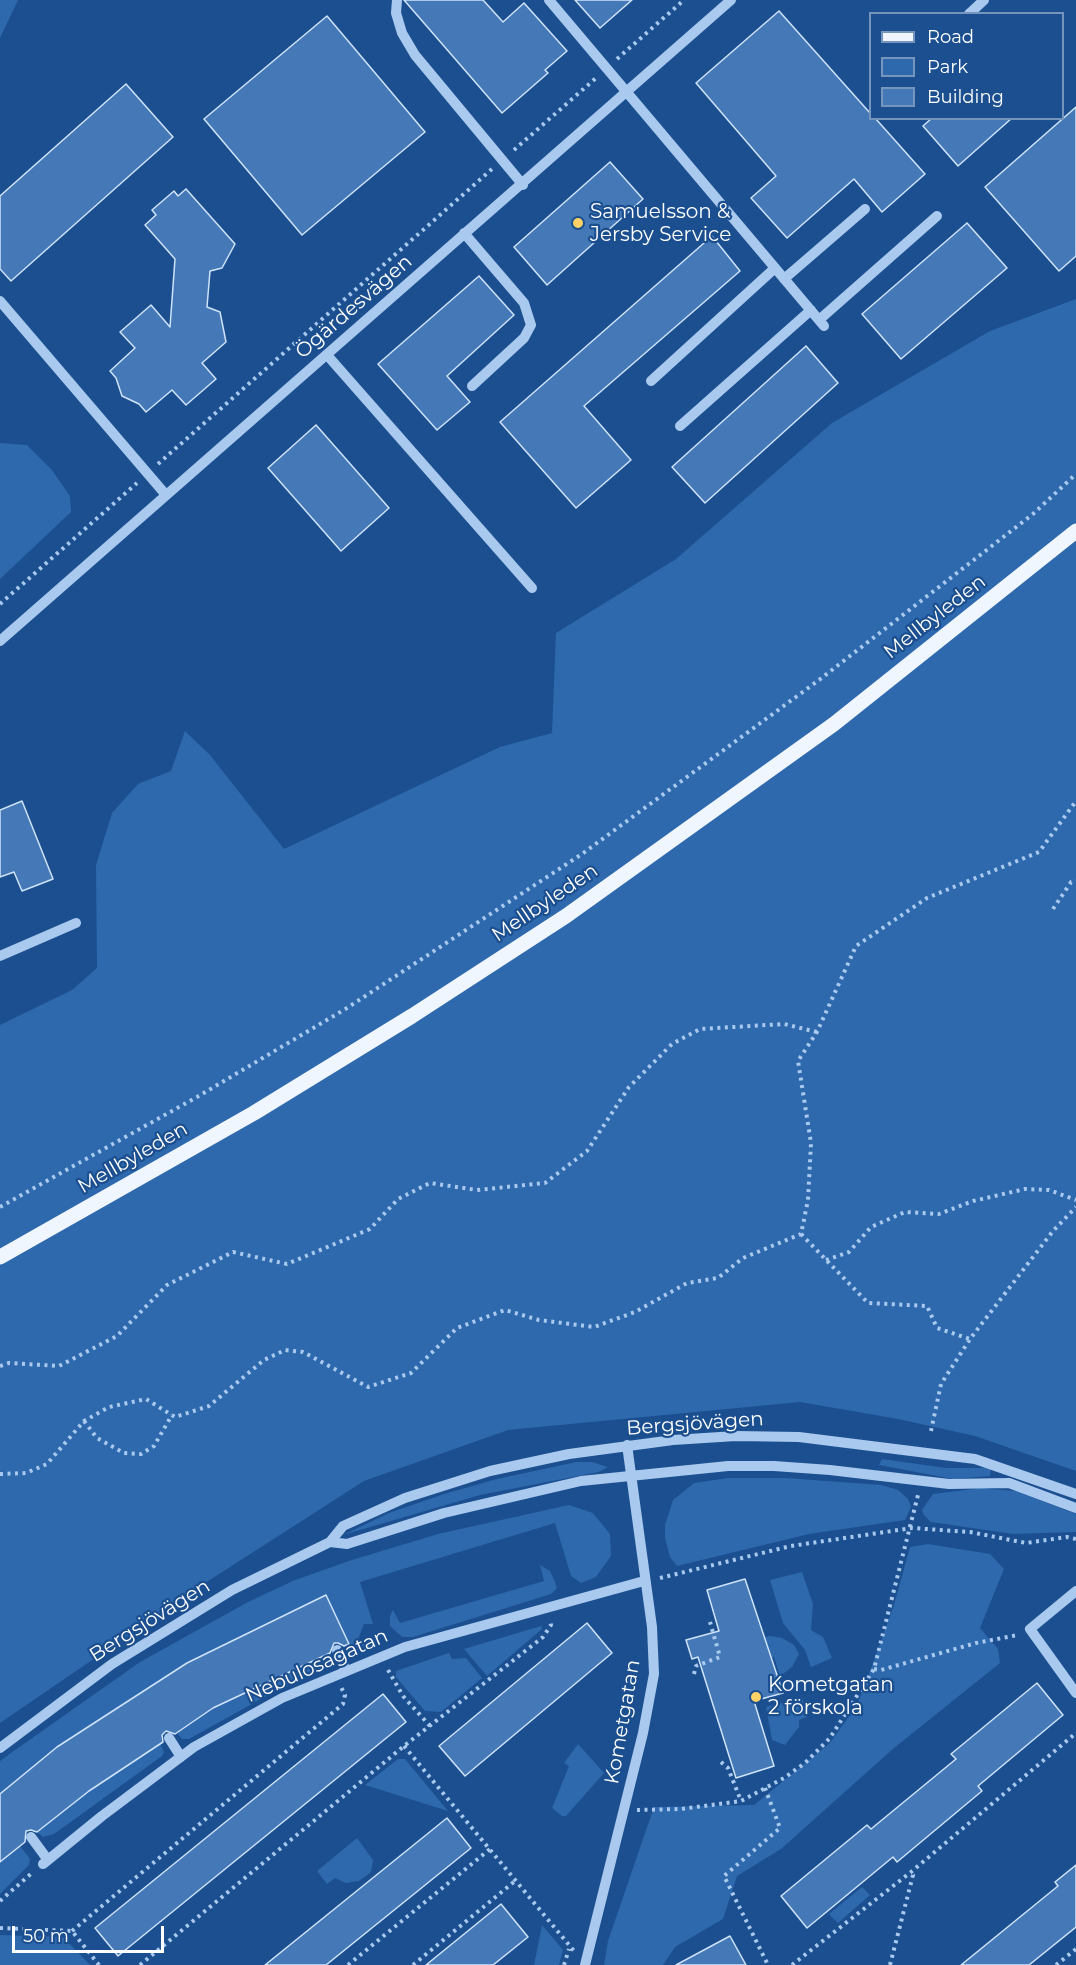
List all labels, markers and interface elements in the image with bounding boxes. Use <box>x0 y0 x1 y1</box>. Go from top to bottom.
legend <box>869 12 1064 120</box>
text: Road <box>927 26 974 48</box>
text: Park <box>927 56 968 78</box>
text: Building <box>927 86 1004 108</box>
place label: Samuelsson & Jersby Service <box>590 200 731 247</box>
marker: Samuelsson & Jersby Service <box>571 216 585 230</box>
street label: Ögärdesvägen <box>291 250 417 364</box>
street label: Mellbyleden <box>879 570 991 664</box>
street label: Mellbyleden <box>487 859 603 947</box>
street label: Mellbyleden <box>74 1117 192 1199</box>
street label: Bergsjövägen <box>626 1407 764 1441</box>
street label: Bergsjövägen <box>85 1574 215 1668</box>
street label: Nebulosagatan <box>242 1624 392 1708</box>
street label: Kometgatan <box>600 1658 646 1786</box>
place label: Kometgatan 2 förskola <box>768 1673 894 1720</box>
marker: Kometgatan 2 förskola <box>749 1690 763 1704</box>
scale bar <box>15 1914 166 1952</box>
text: 50 m <box>23 1925 69 1947</box>

